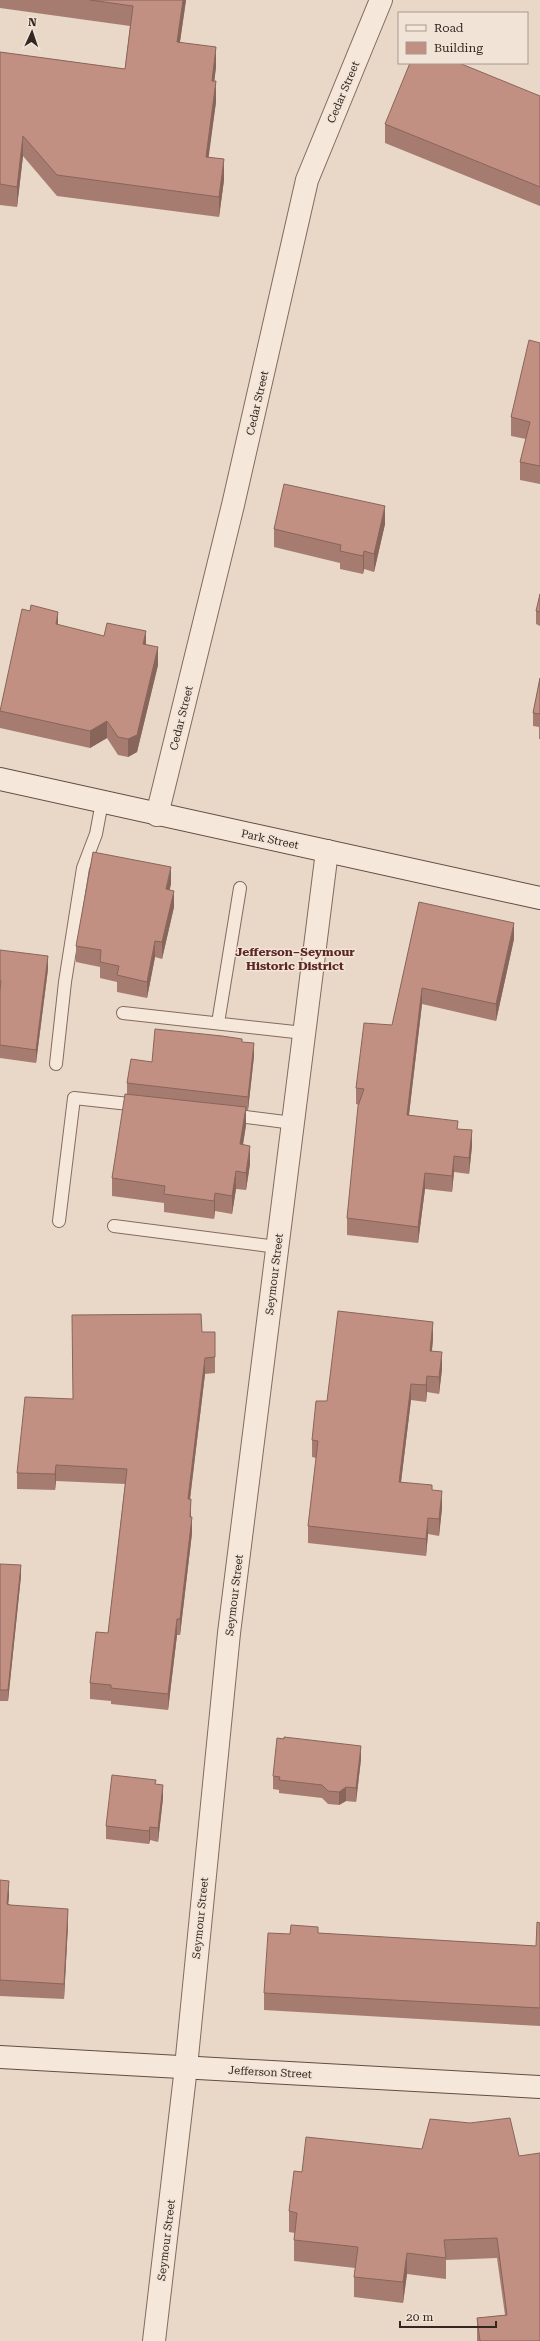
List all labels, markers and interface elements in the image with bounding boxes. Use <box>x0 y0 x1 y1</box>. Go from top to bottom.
north arrow <box>12 12 52 52</box>
legend <box>398 12 528 64</box>
text: N <box>28 16 38 29</box>
text: Road <box>434 21 464 35</box>
text: Building <box>434 41 483 55</box>
street label: Cedar Street <box>325 59 362 125</box>
street label: Cedar Street <box>244 370 271 437</box>
street label: Cedar Street <box>167 685 196 752</box>
street label: Park Street <box>240 827 300 852</box>
district label: Jefferson–Seymour Historic District <box>235 945 355 973</box>
street label: Seymour Street <box>263 1233 286 1316</box>
street label: Seymour Street <box>223 1554 246 1637</box>
street label: Seymour Street <box>190 1877 211 1959</box>
street label: Jefferson Street <box>228 2064 312 2081</box>
street label: Seymour Street <box>155 2199 178 2282</box>
scale bar <box>400 2303 496 2329</box>
text: 20 m <box>406 2310 433 2324</box>

